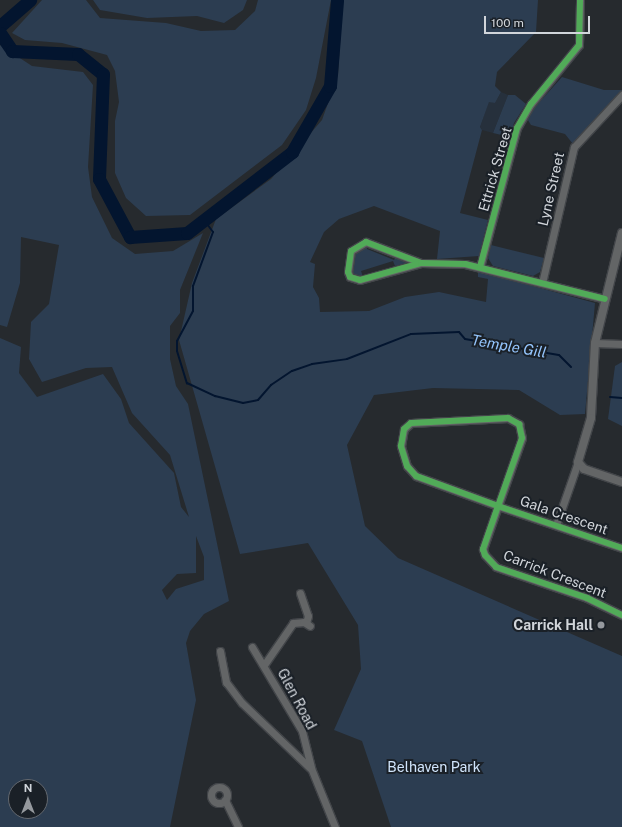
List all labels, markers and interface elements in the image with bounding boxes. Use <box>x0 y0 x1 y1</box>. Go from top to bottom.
scale bar <box>486 8 592 34</box>
text: 100 m <box>491 16 524 30</box>
street label: Ettrick Street <box>475 125 515 213</box>
street label: Lyne Street <box>534 150 568 228</box>
water label: Temple Gill <box>470 331 548 361</box>
street label: Gala Crescent <box>518 492 610 538</box>
street label: Carrick Crescent <box>501 547 609 601</box>
place label: Carrick Hall <box>513 617 593 633</box>
marker: Carrick Hall <box>596 620 606 630</box>
street label: Glen Road <box>274 666 320 732</box>
park label: Belhaven Park <box>387 759 481 775</box>
north arrow <box>8 779 48 819</box>
text: N <box>24 782 32 794</box>

